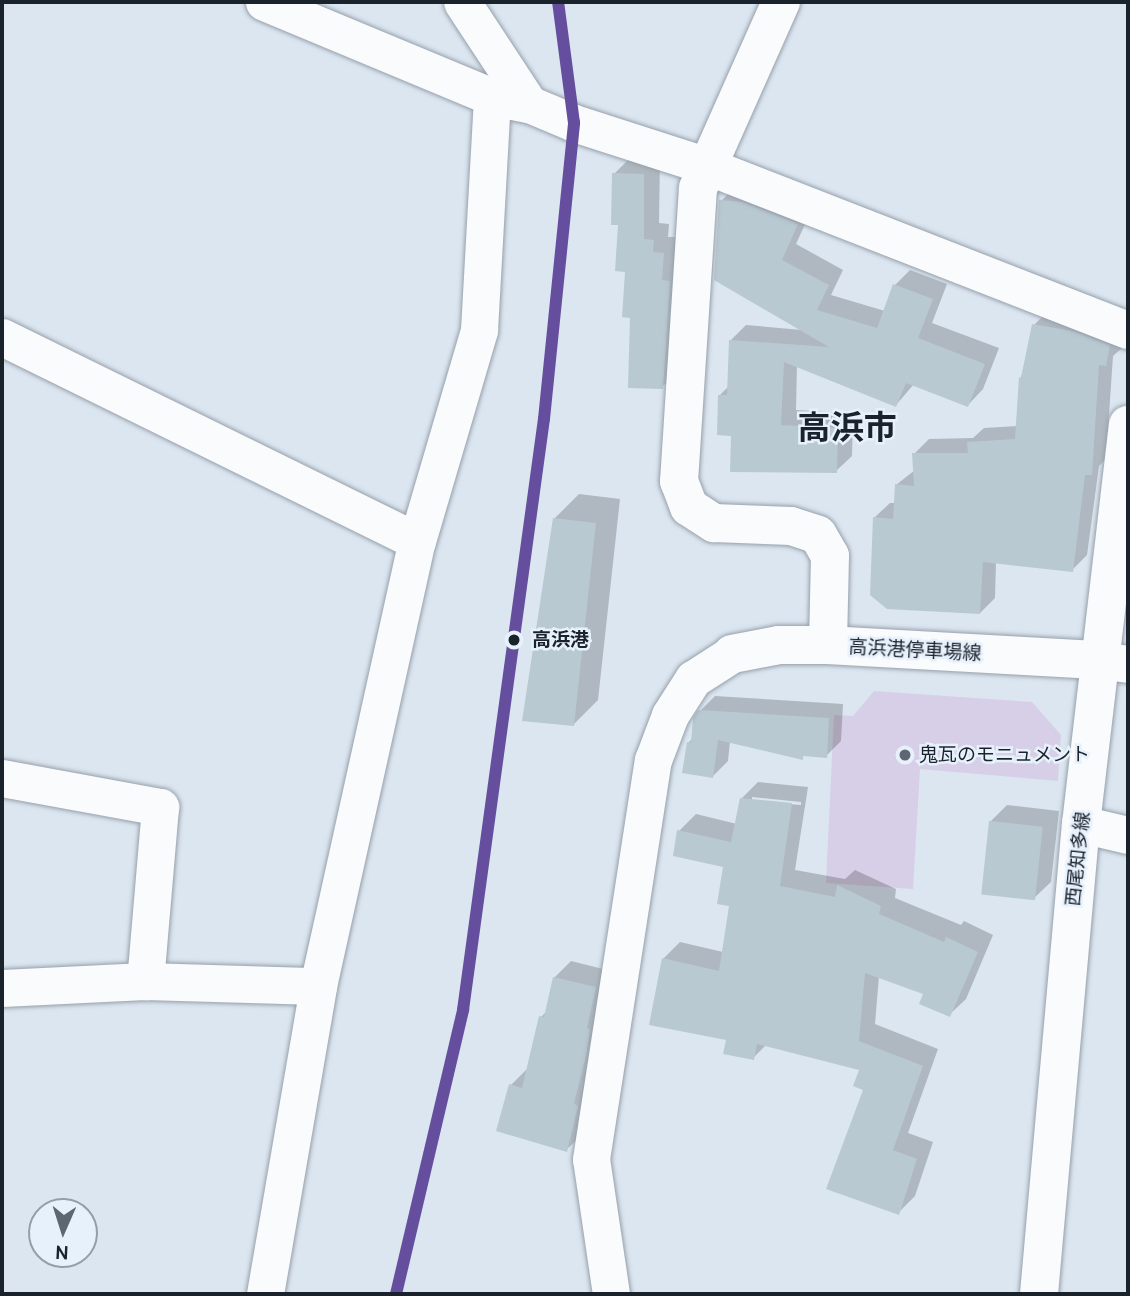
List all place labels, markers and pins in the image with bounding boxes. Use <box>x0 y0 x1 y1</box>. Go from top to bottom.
marker: 高浜港 <box>502 628 526 652</box>
place label: 高浜港 <box>532 629 589 651</box>
place label: 鬼瓦のモニュメント <box>919 744 1090 766</box>
marker: 鬼瓦のモニュメント <box>897 747 913 763</box>

